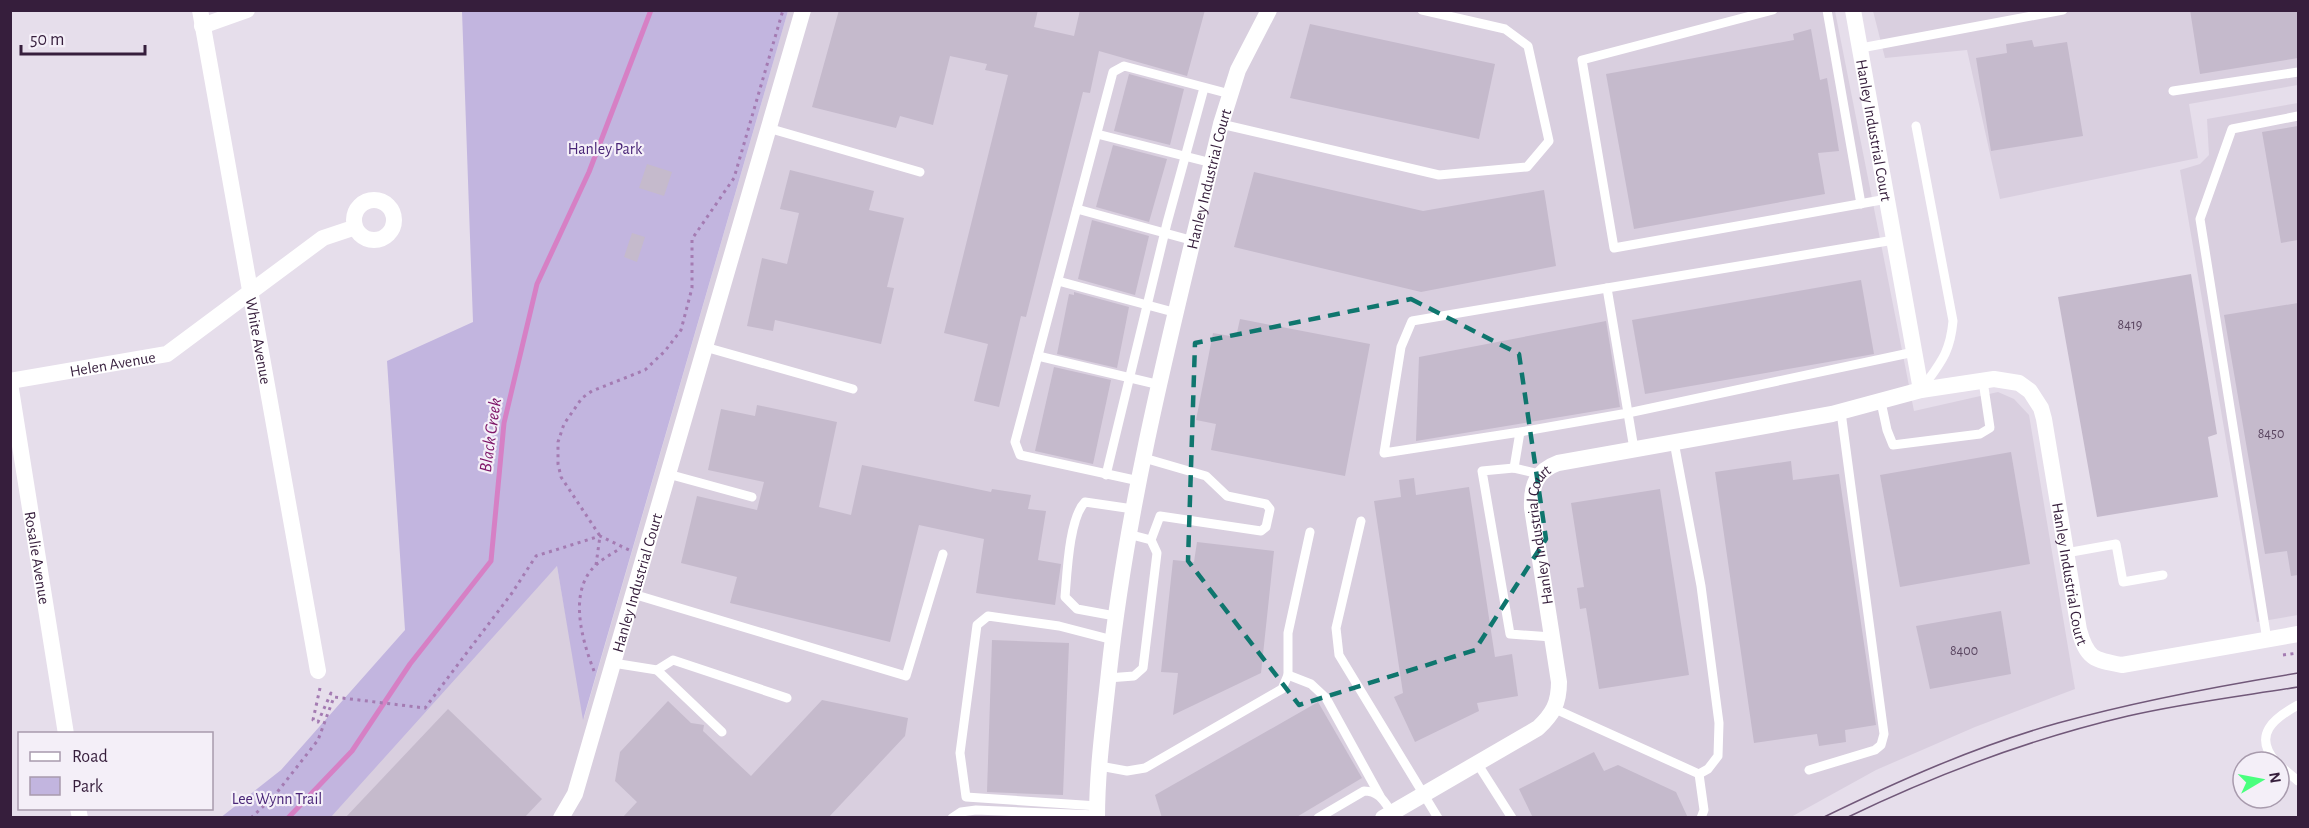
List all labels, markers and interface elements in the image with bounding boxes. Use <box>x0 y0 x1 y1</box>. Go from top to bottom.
scale bar <box>21 18 146 56</box>
text: 50 m <box>30 31 64 49</box>
street label: Hanley Industrial Court <box>1853 58 1894 203</box>
street label: Hanley Industrial Court <box>1184 107 1234 251</box>
park label: Hanley Park <box>568 141 643 158</box>
street label: White Avenue <box>242 296 274 386</box>
house number: 8419 <box>2118 318 2142 332</box>
street label: Helen Avenue <box>68 349 157 380</box>
water label: Black Creek <box>477 397 505 474</box>
house number: 8450 <box>2258 427 2284 441</box>
street label: Hanley Industrial Court <box>1525 462 1556 606</box>
street label: Hanley Industrial Court <box>2049 501 2090 648</box>
street label: Rosalie Avenue <box>22 510 52 606</box>
street label: Hanley Industrial Court <box>610 511 665 654</box>
house number: 8400 <box>1950 644 1978 658</box>
legend <box>18 732 213 810</box>
text: Road <box>72 748 108 766</box>
north arrow <box>2231 750 2291 810</box>
text: N <box>2266 771 2284 784</box>
text: Park <box>72 778 104 796</box>
park label: Lee Wynn Trail <box>232 791 322 808</box>

